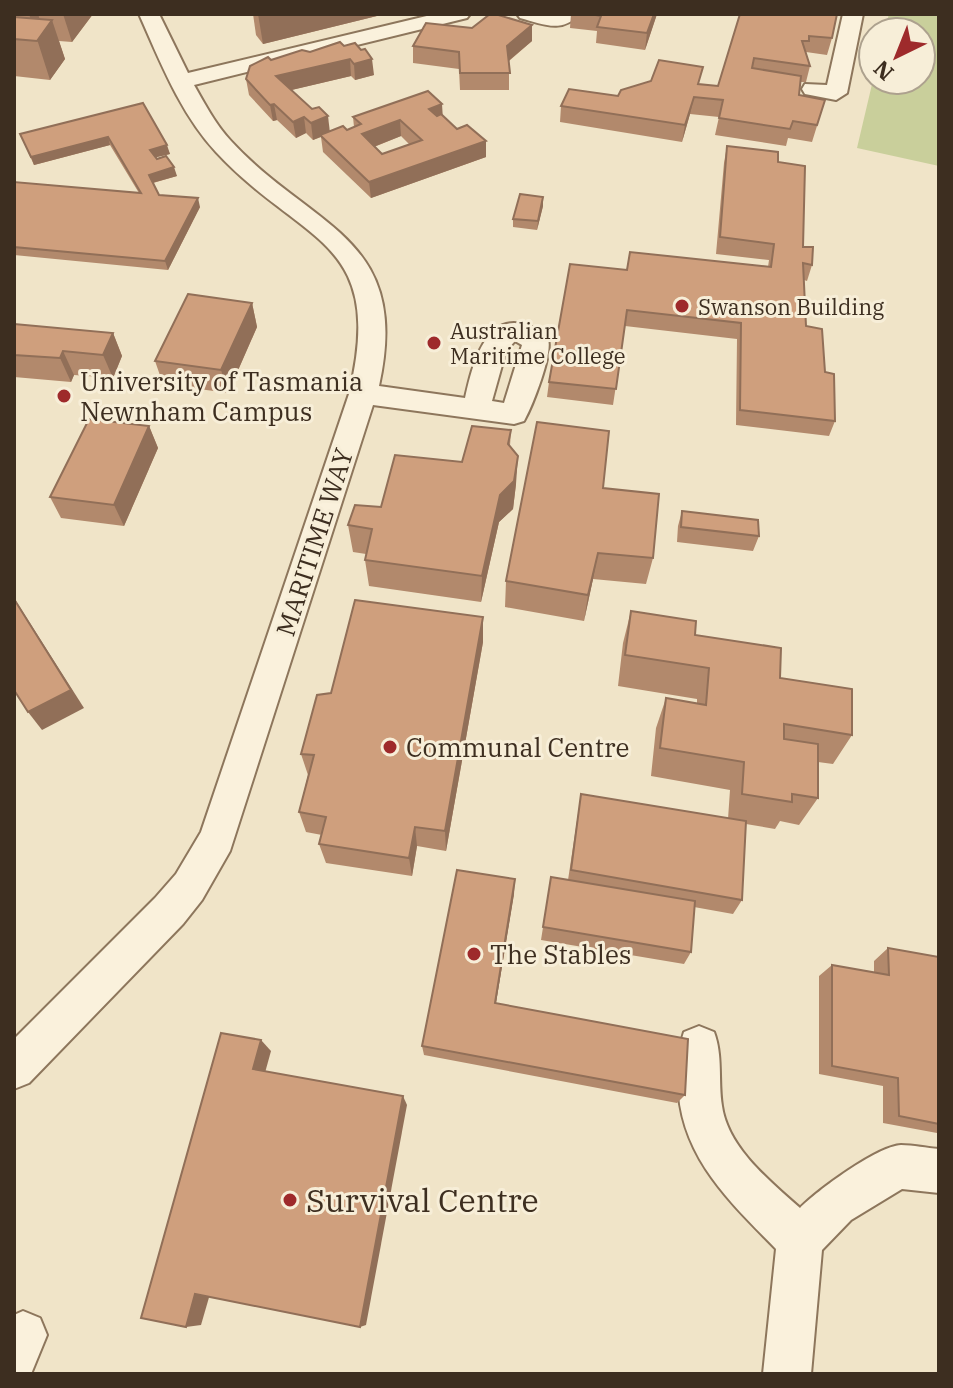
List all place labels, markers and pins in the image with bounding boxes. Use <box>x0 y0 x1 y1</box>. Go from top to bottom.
place label: Swanson Building <box>698 292 884 321</box>
marker: Swanson Building <box>673 297 691 315</box>
place label: Australian Maritime College <box>450 316 626 370</box>
marker: Australian Maritime College <box>425 334 443 352</box>
place label: University of Tasmania Newnham Campus <box>80 364 363 428</box>
marker: University of Tasmania Newnham Campus <box>55 387 73 405</box>
place label: Communal Centre <box>406 730 629 764</box>
marker: Communal Centre <box>381 738 399 756</box>
place label: The Stables <box>490 937 632 971</box>
marker: The Stables <box>465 945 483 963</box>
place label: Survival Centre <box>306 1179 539 1221</box>
marker: Survival Centre <box>281 1191 299 1209</box>

